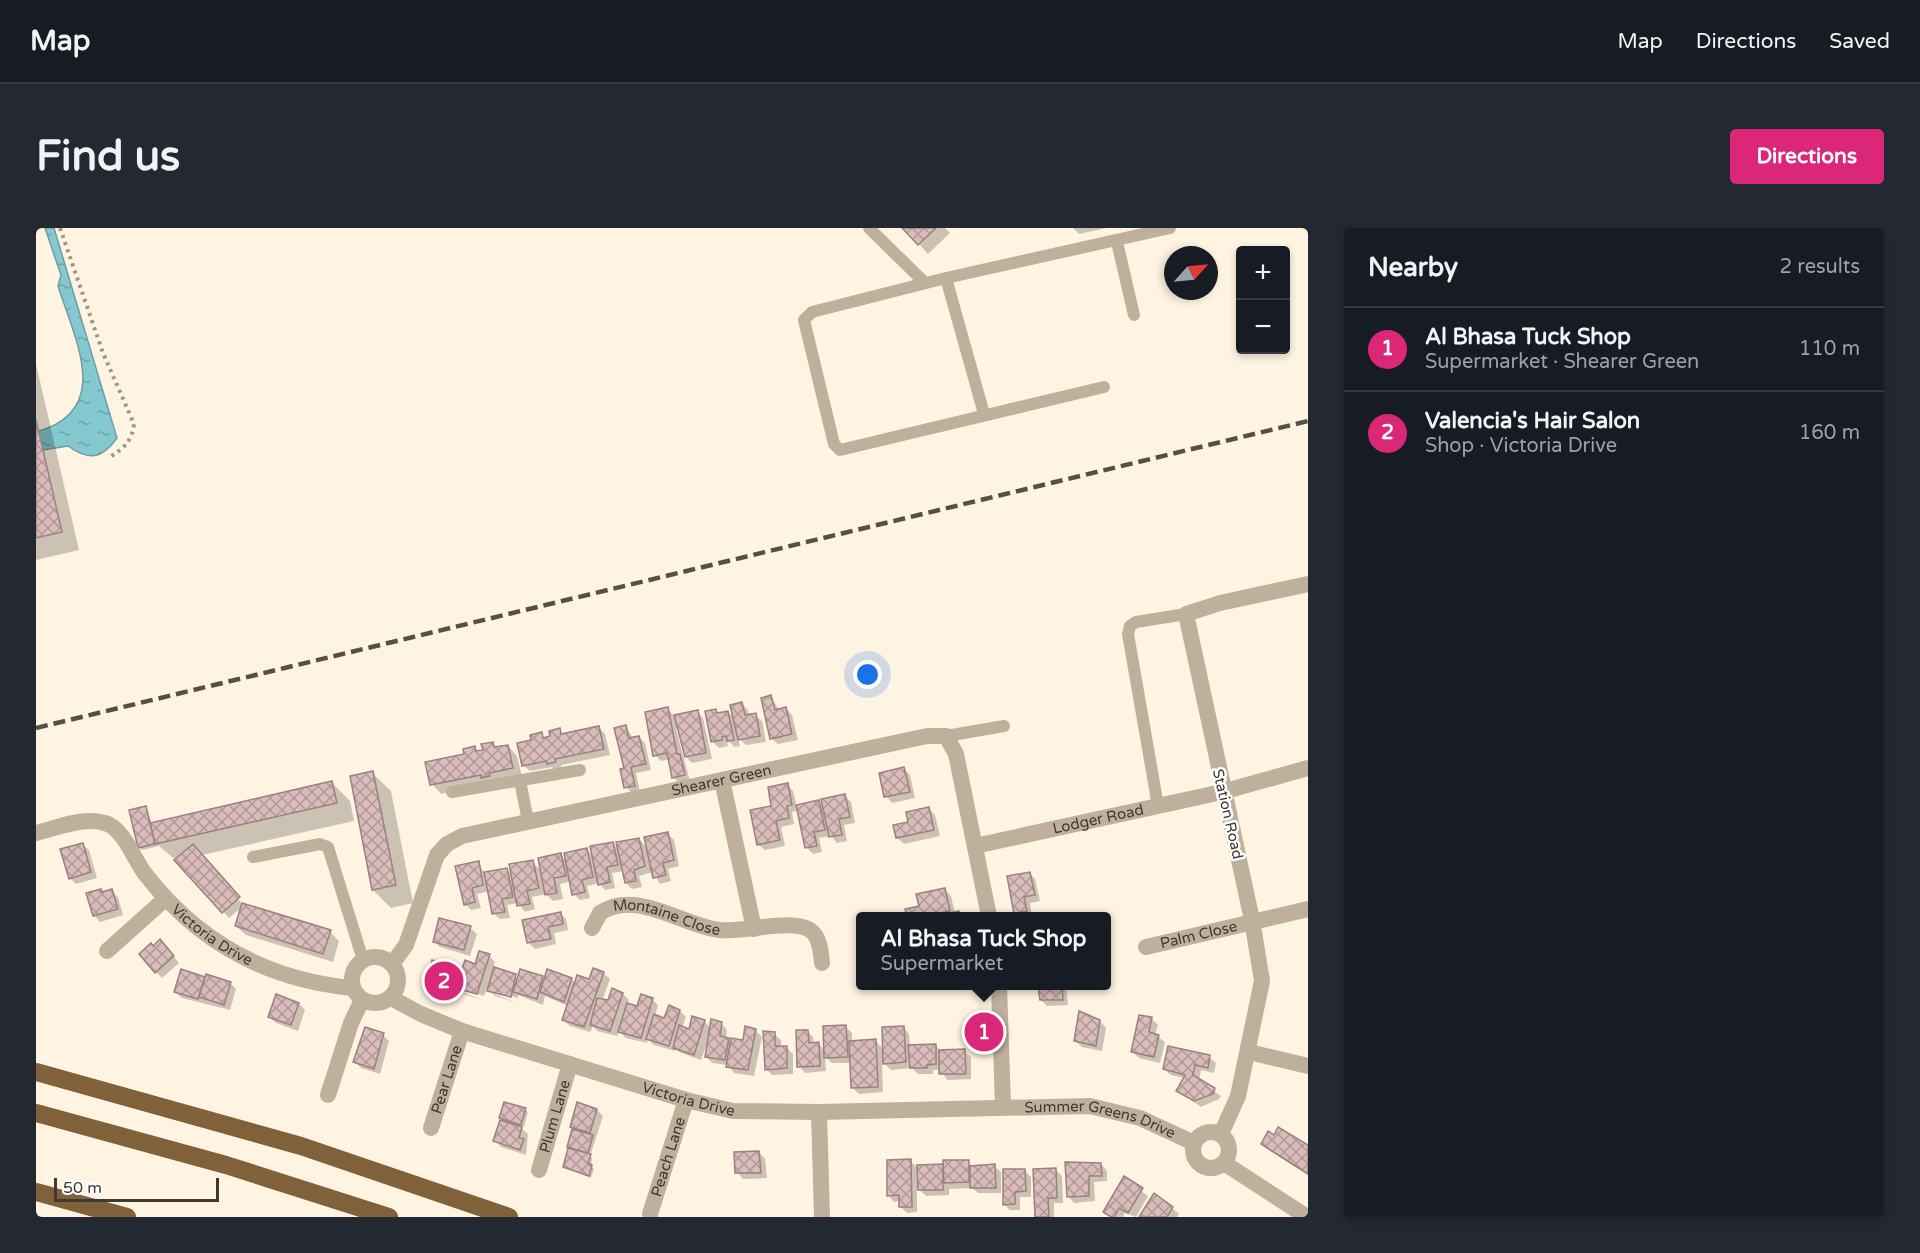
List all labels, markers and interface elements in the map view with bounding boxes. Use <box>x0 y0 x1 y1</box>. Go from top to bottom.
text: Map <box>30 24 90 58</box>
text: Map <box>1617 29 1663 54</box>
text: Directions <box>1696 29 1796 54</box>
text: Saved <box>1829 29 1890 54</box>
button: Directions <box>1730 129 1884 184</box>
text: Find us <box>36 131 180 182</box>
north arrow <box>1164 246 1218 300</box>
map controls <box>1236 246 1290 354</box>
button: + <box>1236 246 1290 300</box>
text: Nearby <box>1368 252 1458 283</box>
text: 2 results <box>1780 255 1860 279</box>
button: − <box>1236 300 1290 354</box>
text: Al Bhasa Tuck Shop <box>1425 324 1631 350</box>
text: 1 <box>1381 337 1394 361</box>
text: 110 m <box>1799 337 1860 361</box>
text: Supermarket · Shearer Green <box>1425 350 1699 374</box>
text: Valencia's Hair Salon <box>1425 408 1640 434</box>
text: 2 <box>1381 421 1394 445</box>
text: 160 m <box>1799 421 1860 445</box>
text: Shop · Victoria Drive <box>1425 434 1617 458</box>
your location <box>853 660 882 689</box>
street label: Shearer Green <box>670 761 773 800</box>
street label: Station Road <box>1209 767 1247 861</box>
street label: Lodger Road <box>1051 800 1145 838</box>
street label: Montaine Close <box>612 895 722 939</box>
street label: Victoria Drive <box>168 900 256 969</box>
popup <box>856 912 1111 990</box>
street label: Palm Close <box>1158 917 1239 952</box>
text: Al Bhasa Tuck Shop <box>881 926 1086 952</box>
text: Supermarket <box>881 952 1003 976</box>
pin: 2 <box>424 958 464 1004</box>
pin: 1 <box>964 1010 1004 1054</box>
street label: Pear Lane <box>427 1043 466 1116</box>
street label: Plum Lane <box>536 1078 574 1155</box>
street label: Victoria Drive <box>640 1078 737 1120</box>
street label: Summer Greens Drive <box>1024 1097 1178 1142</box>
street label: Peach Lane <box>647 1115 689 1199</box>
scale bar <box>54 1175 219 1202</box>
text: 50 m <box>63 1178 102 1198</box>

